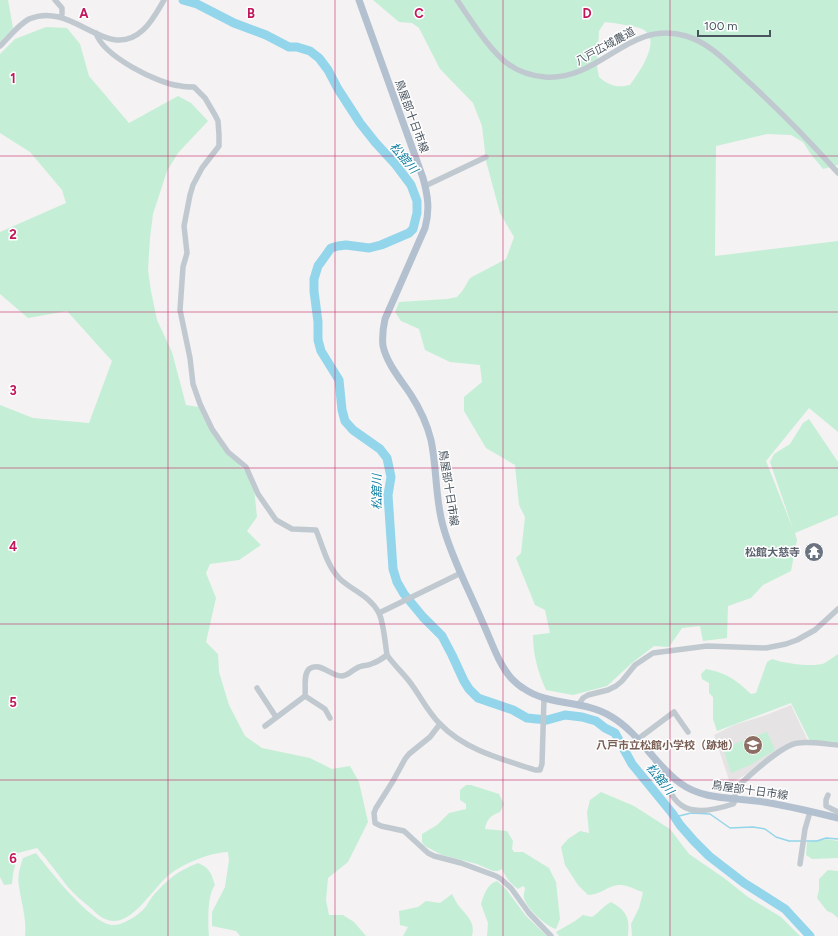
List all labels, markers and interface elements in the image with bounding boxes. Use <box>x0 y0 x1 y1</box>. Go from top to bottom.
text: A <box>79 6 89 21</box>
text: B <box>247 6 255 21</box>
text: C <box>414 6 424 21</box>
text: D <box>582 6 592 21</box>
scale bar <box>698 12 770 38</box>
text: 100 m <box>704 19 738 33</box>
street label: 八戸広域農道 <box>573 25 637 68</box>
text: 1 <box>10 71 16 86</box>
street label: 鳥屋部十日市線 <box>392 78 431 155</box>
water label: 松舘川 <box>387 140 422 178</box>
text: 2 <box>9 227 17 242</box>
text: 3 <box>9 383 17 398</box>
street label: 鳥屋部十日市線 <box>436 449 461 527</box>
water label: 松舘川 <box>370 472 384 510</box>
text: 4 <box>9 539 17 554</box>
temple icon: 松館大慈寺 <box>803 541 825 563</box>
place label: 松館大慈寺 <box>745 546 800 559</box>
text: 5 <box>9 695 17 710</box>
school or university icon: 八戸市立松館小学校（跡地） <box>742 734 764 756</box>
place label: 八戸市立松館小学校（跡地） <box>596 739 739 752</box>
water label: 松舘川 <box>643 761 678 799</box>
street label: 鳥屋部十日市線 <box>711 779 789 802</box>
text: 6 <box>9 851 17 866</box>

